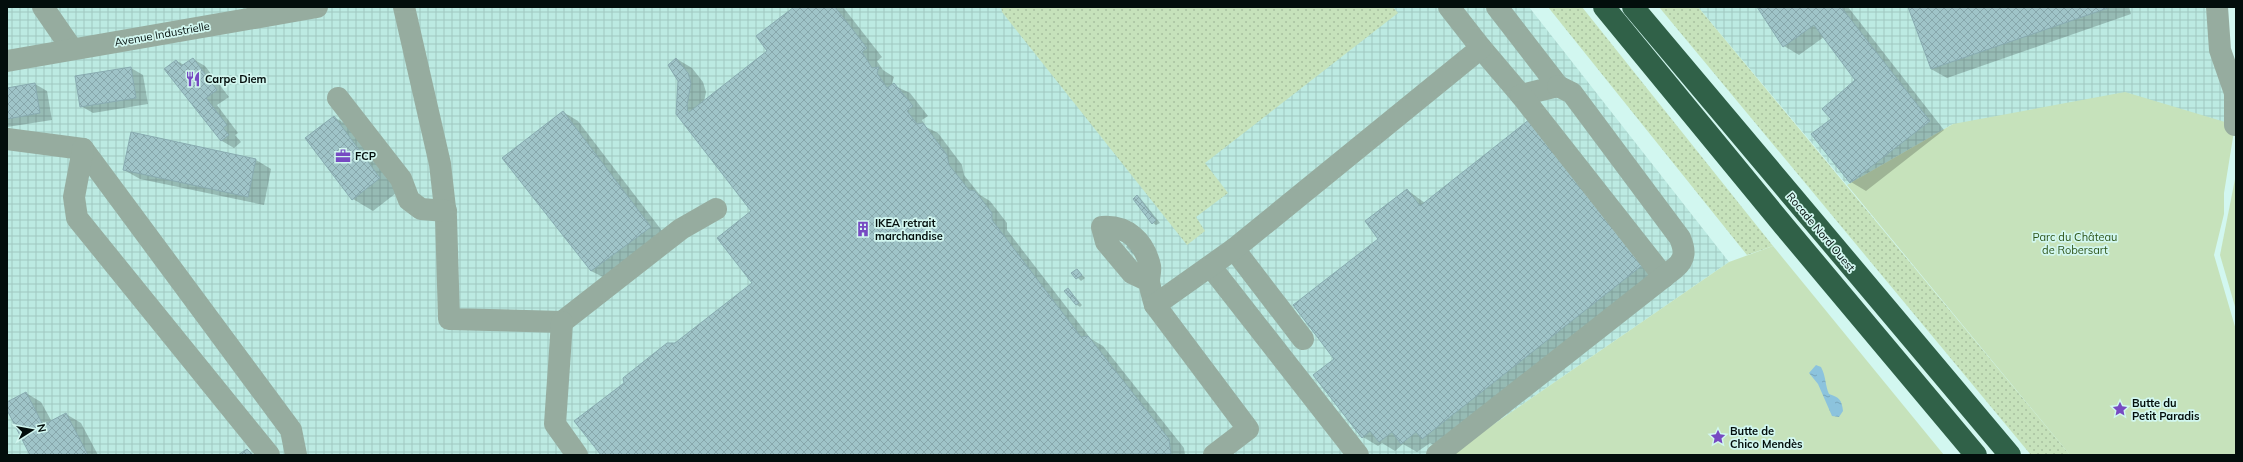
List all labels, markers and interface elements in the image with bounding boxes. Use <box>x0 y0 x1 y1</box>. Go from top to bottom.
street label: Avenue Industrielle <box>113 19 211 49</box>
restaurant icon: Carpe Diem <box>184 70 202 88</box>
place label: Carpe Diem <box>205 72 267 86</box>
office icon: FCP <box>334 147 352 165</box>
place label: FCP <box>355 149 376 163</box>
street label: Rocade Nord Ouest <box>1784 190 1858 275</box>
place label: IKEA retrait marchandise <box>875 216 943 243</box>
building icon: IKEA retrait marchandise <box>854 220 872 238</box>
park label: Parc du Château de Robersart <box>2033 230 2117 257</box>
place label: Butte du Petit Paradis <box>2132 396 2200 423</box>
place icon: Butte du Petit Paradis <box>2111 400 2129 418</box>
north arrow <box>12 410 52 450</box>
text: N <box>34 423 49 434</box>
place label: Butte de Chico Mendès <box>1730 424 1803 451</box>
place icon: Butte de Chico Mendès <box>1709 428 1727 446</box>

